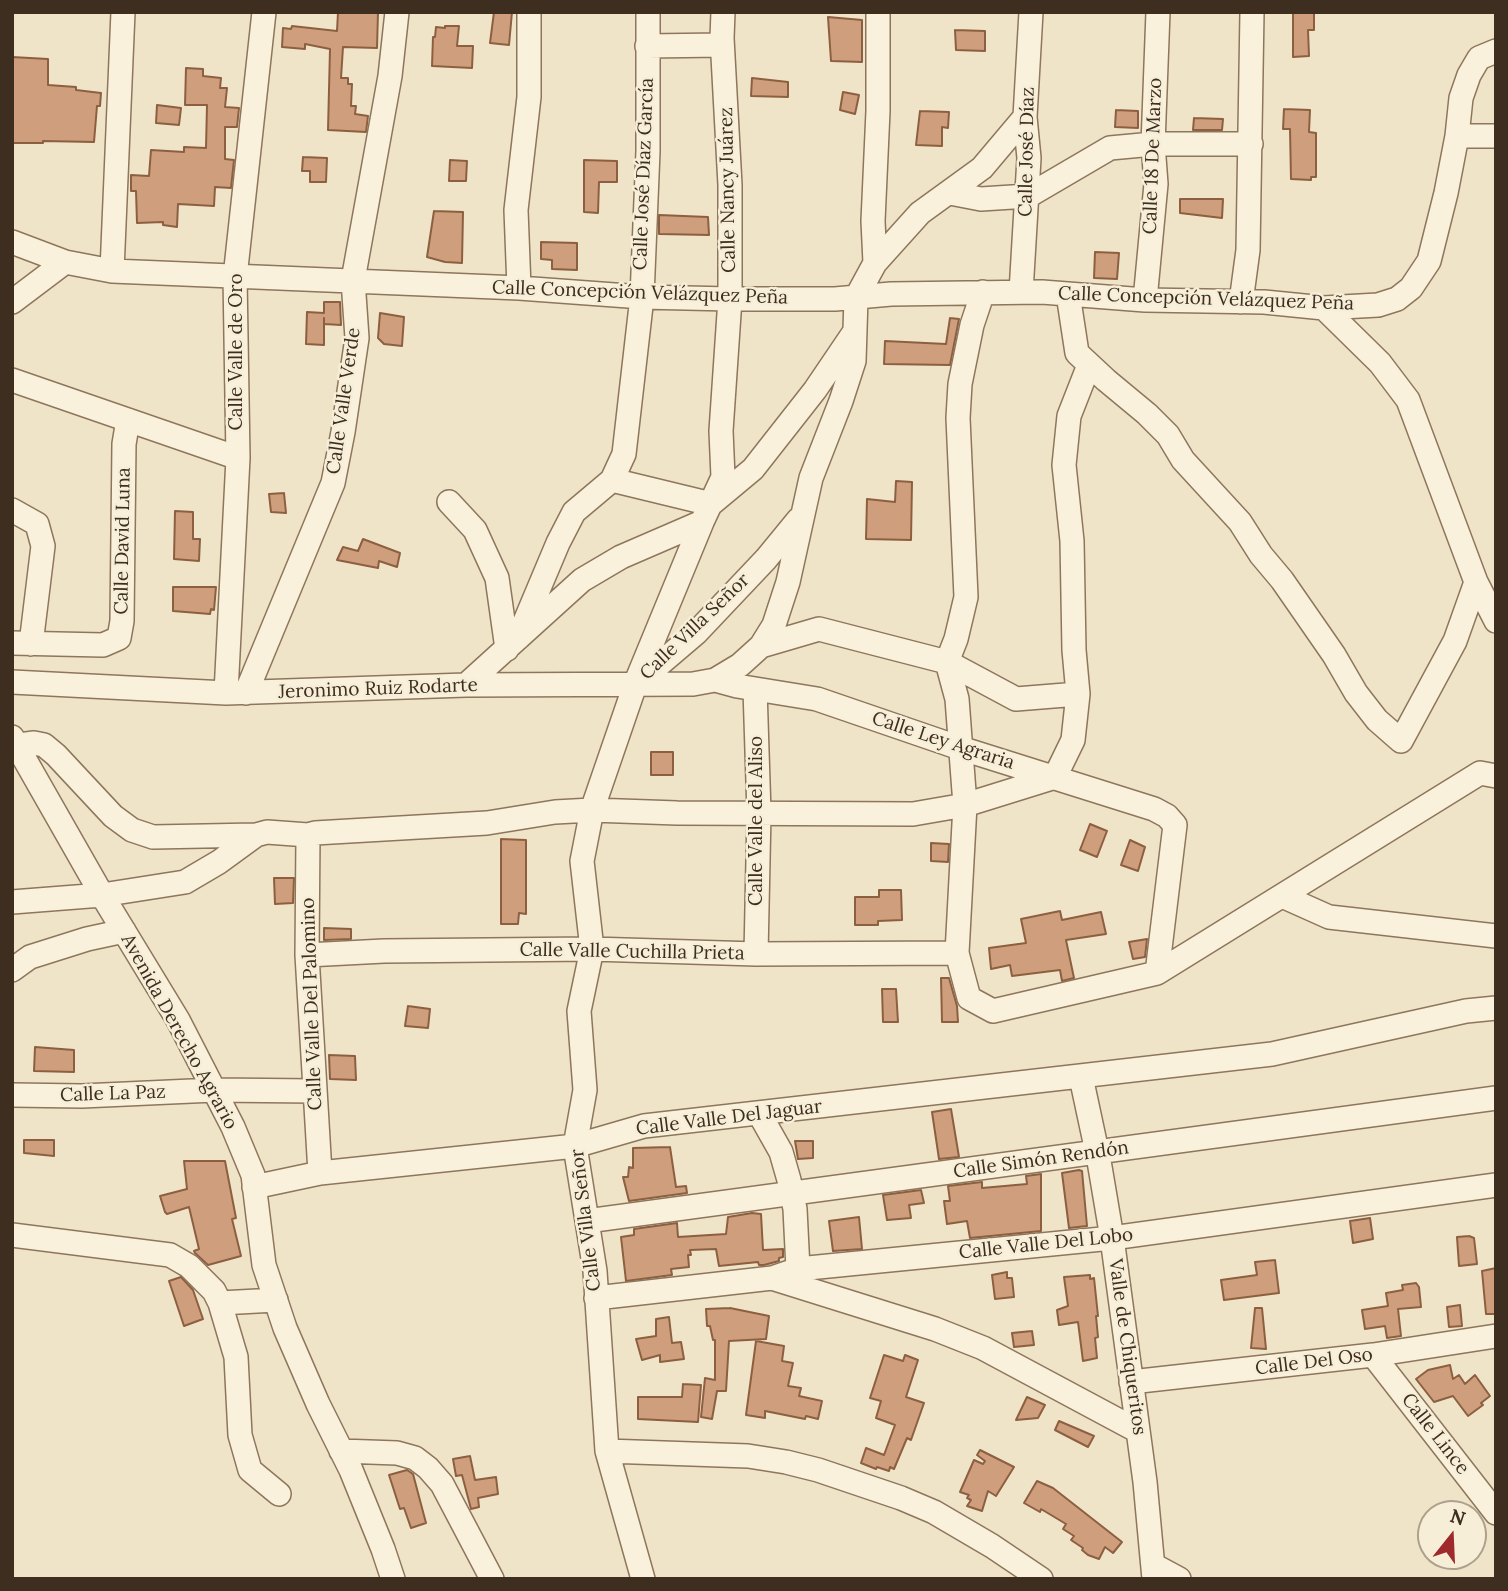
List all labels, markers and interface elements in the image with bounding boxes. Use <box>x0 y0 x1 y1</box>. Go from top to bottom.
street label: Calle José Díaz García <box>629 77 659 271</box>
street label: Calle 18 De Marzo <box>1139 77 1167 235</box>
street label: Calle José Díaz <box>1014 87 1040 217</box>
street label: Calle Nancy Juárez <box>715 107 741 273</box>
street label: Calle Valle de Oro <box>226 273 248 431</box>
street label: Calle Concepción Velázquez Peña <box>492 276 788 310</box>
street label: Calle Concepción Velázquez Peña <box>1058 282 1354 316</box>
street label: Calle Valle Verde <box>322 326 366 476</box>
street label: Calle David Luna <box>110 467 136 615</box>
street label: Calle Villa Señor <box>636 569 754 685</box>
street label: Jeronimo Ruiz Rodarte <box>278 674 478 704</box>
street label: Calle Ley Agraria <box>869 707 1017 775</box>
street label: Calle Valle del Aliso <box>746 736 768 906</box>
street label: Calle Valle Del Palomino <box>297 897 327 1111</box>
street label: Avenida Derecho Agrario <box>116 930 242 1134</box>
street label: Calle Valle Cuchilla Prieta <box>519 939 745 965</box>
street label: Calle La Paz <box>60 1081 166 1107</box>
street label: Calle Valle Del Jaguar <box>635 1095 823 1141</box>
street label: Calle Simón Rendón <box>952 1136 1130 1184</box>
street label: Calle Villa Señor <box>566 1148 606 1292</box>
street label: Calle Valle Del Lobo <box>958 1224 1134 1264</box>
street label: Valle de Chiqueritos <box>1103 1257 1151 1437</box>
street label: Calle Del Oso <box>1254 1343 1374 1381</box>
street label: Calle Lince <box>1396 1389 1474 1479</box>
north arrow <box>1417 1500 1487 1570</box>
text: N <box>1447 1503 1469 1531</box>

